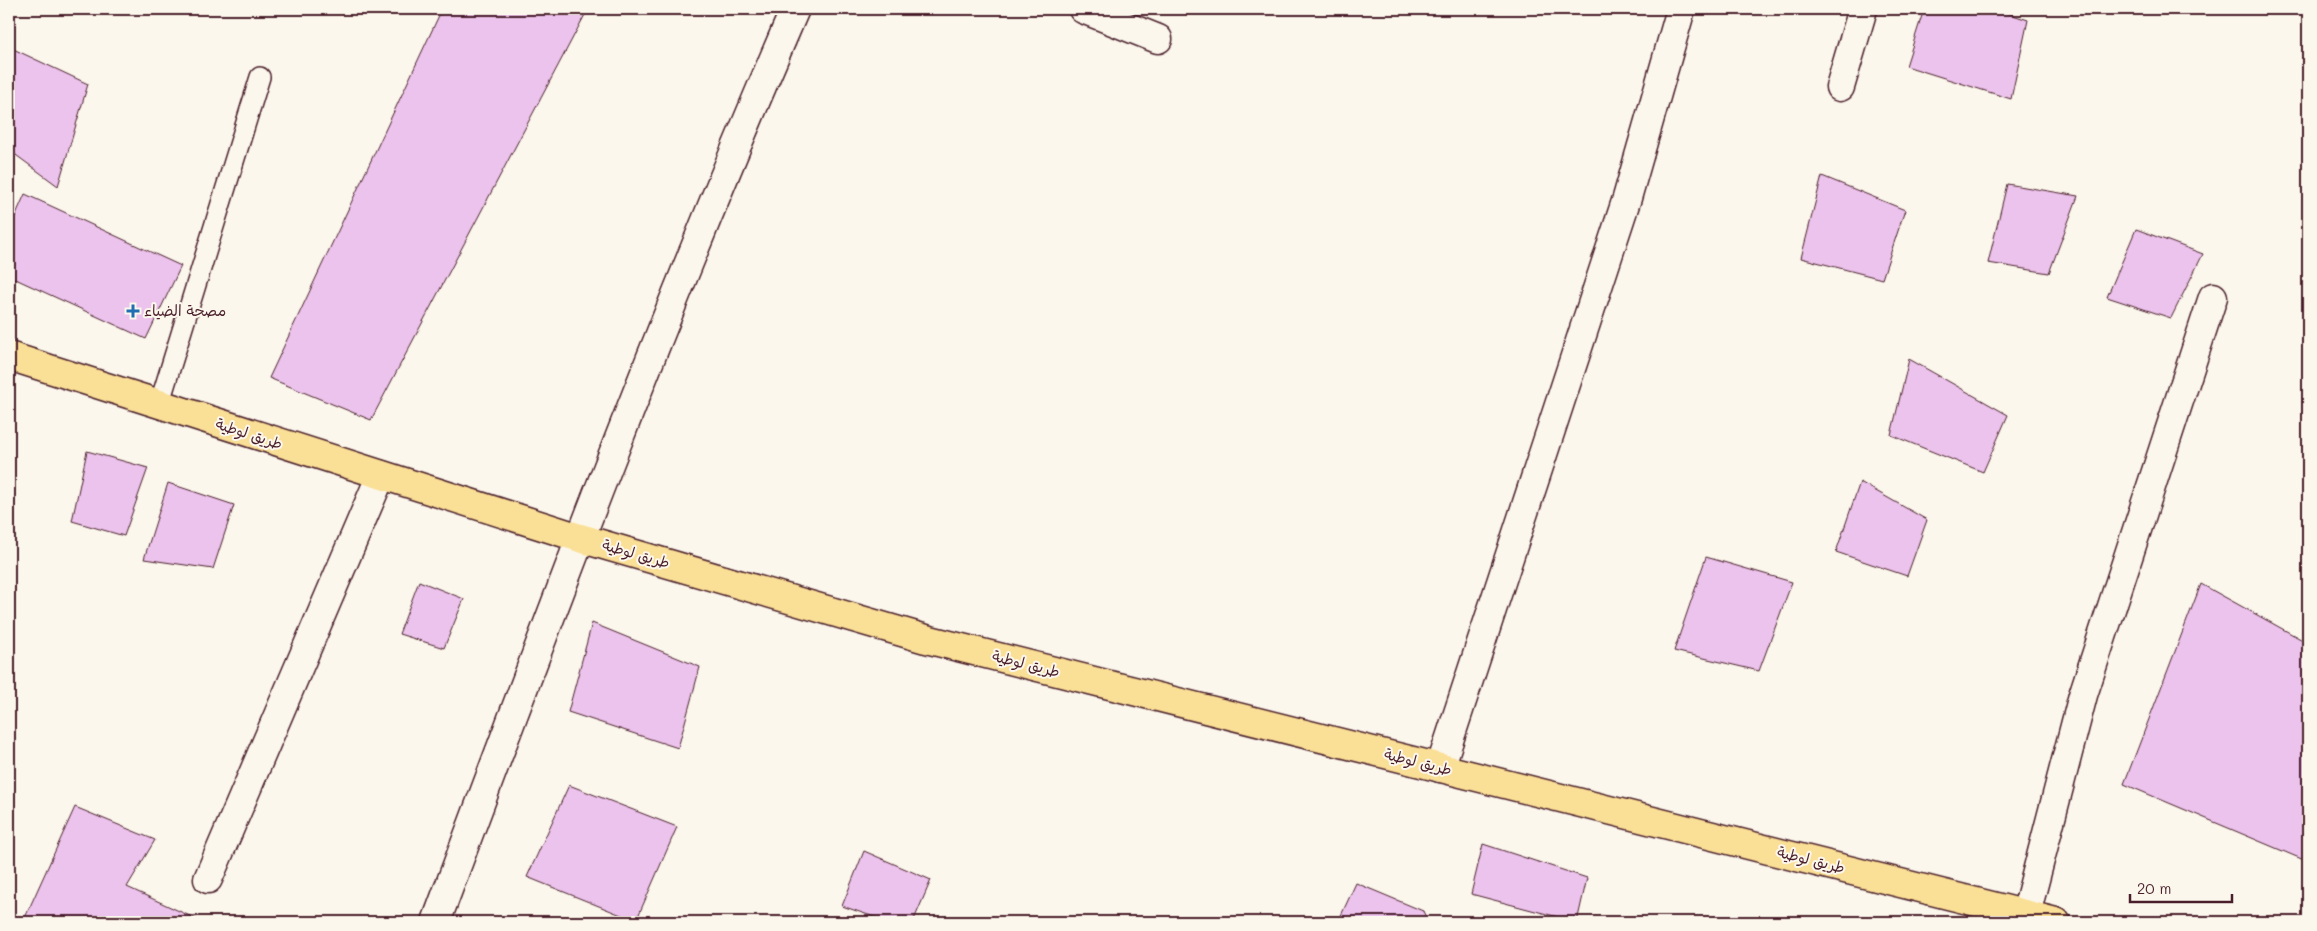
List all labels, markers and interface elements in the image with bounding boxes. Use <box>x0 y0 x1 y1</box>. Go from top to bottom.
place label: مصحة الضياء <box>144 300 226 320</box>
marker: مصحة الضياء <box>126 304 140 318</box>
street label: طريق لوطية <box>213 413 285 454</box>
street label: طريق لوطية <box>600 534 672 573</box>
street label: طريق لوطية <box>990 645 1062 682</box>
street label: طريق لوطية <box>1382 743 1454 780</box>
street label: طريق لوطية <box>1775 841 1847 878</box>
scale bar <box>2130 871 2232 903</box>
text: 20 m <box>2137 878 2171 898</box>

